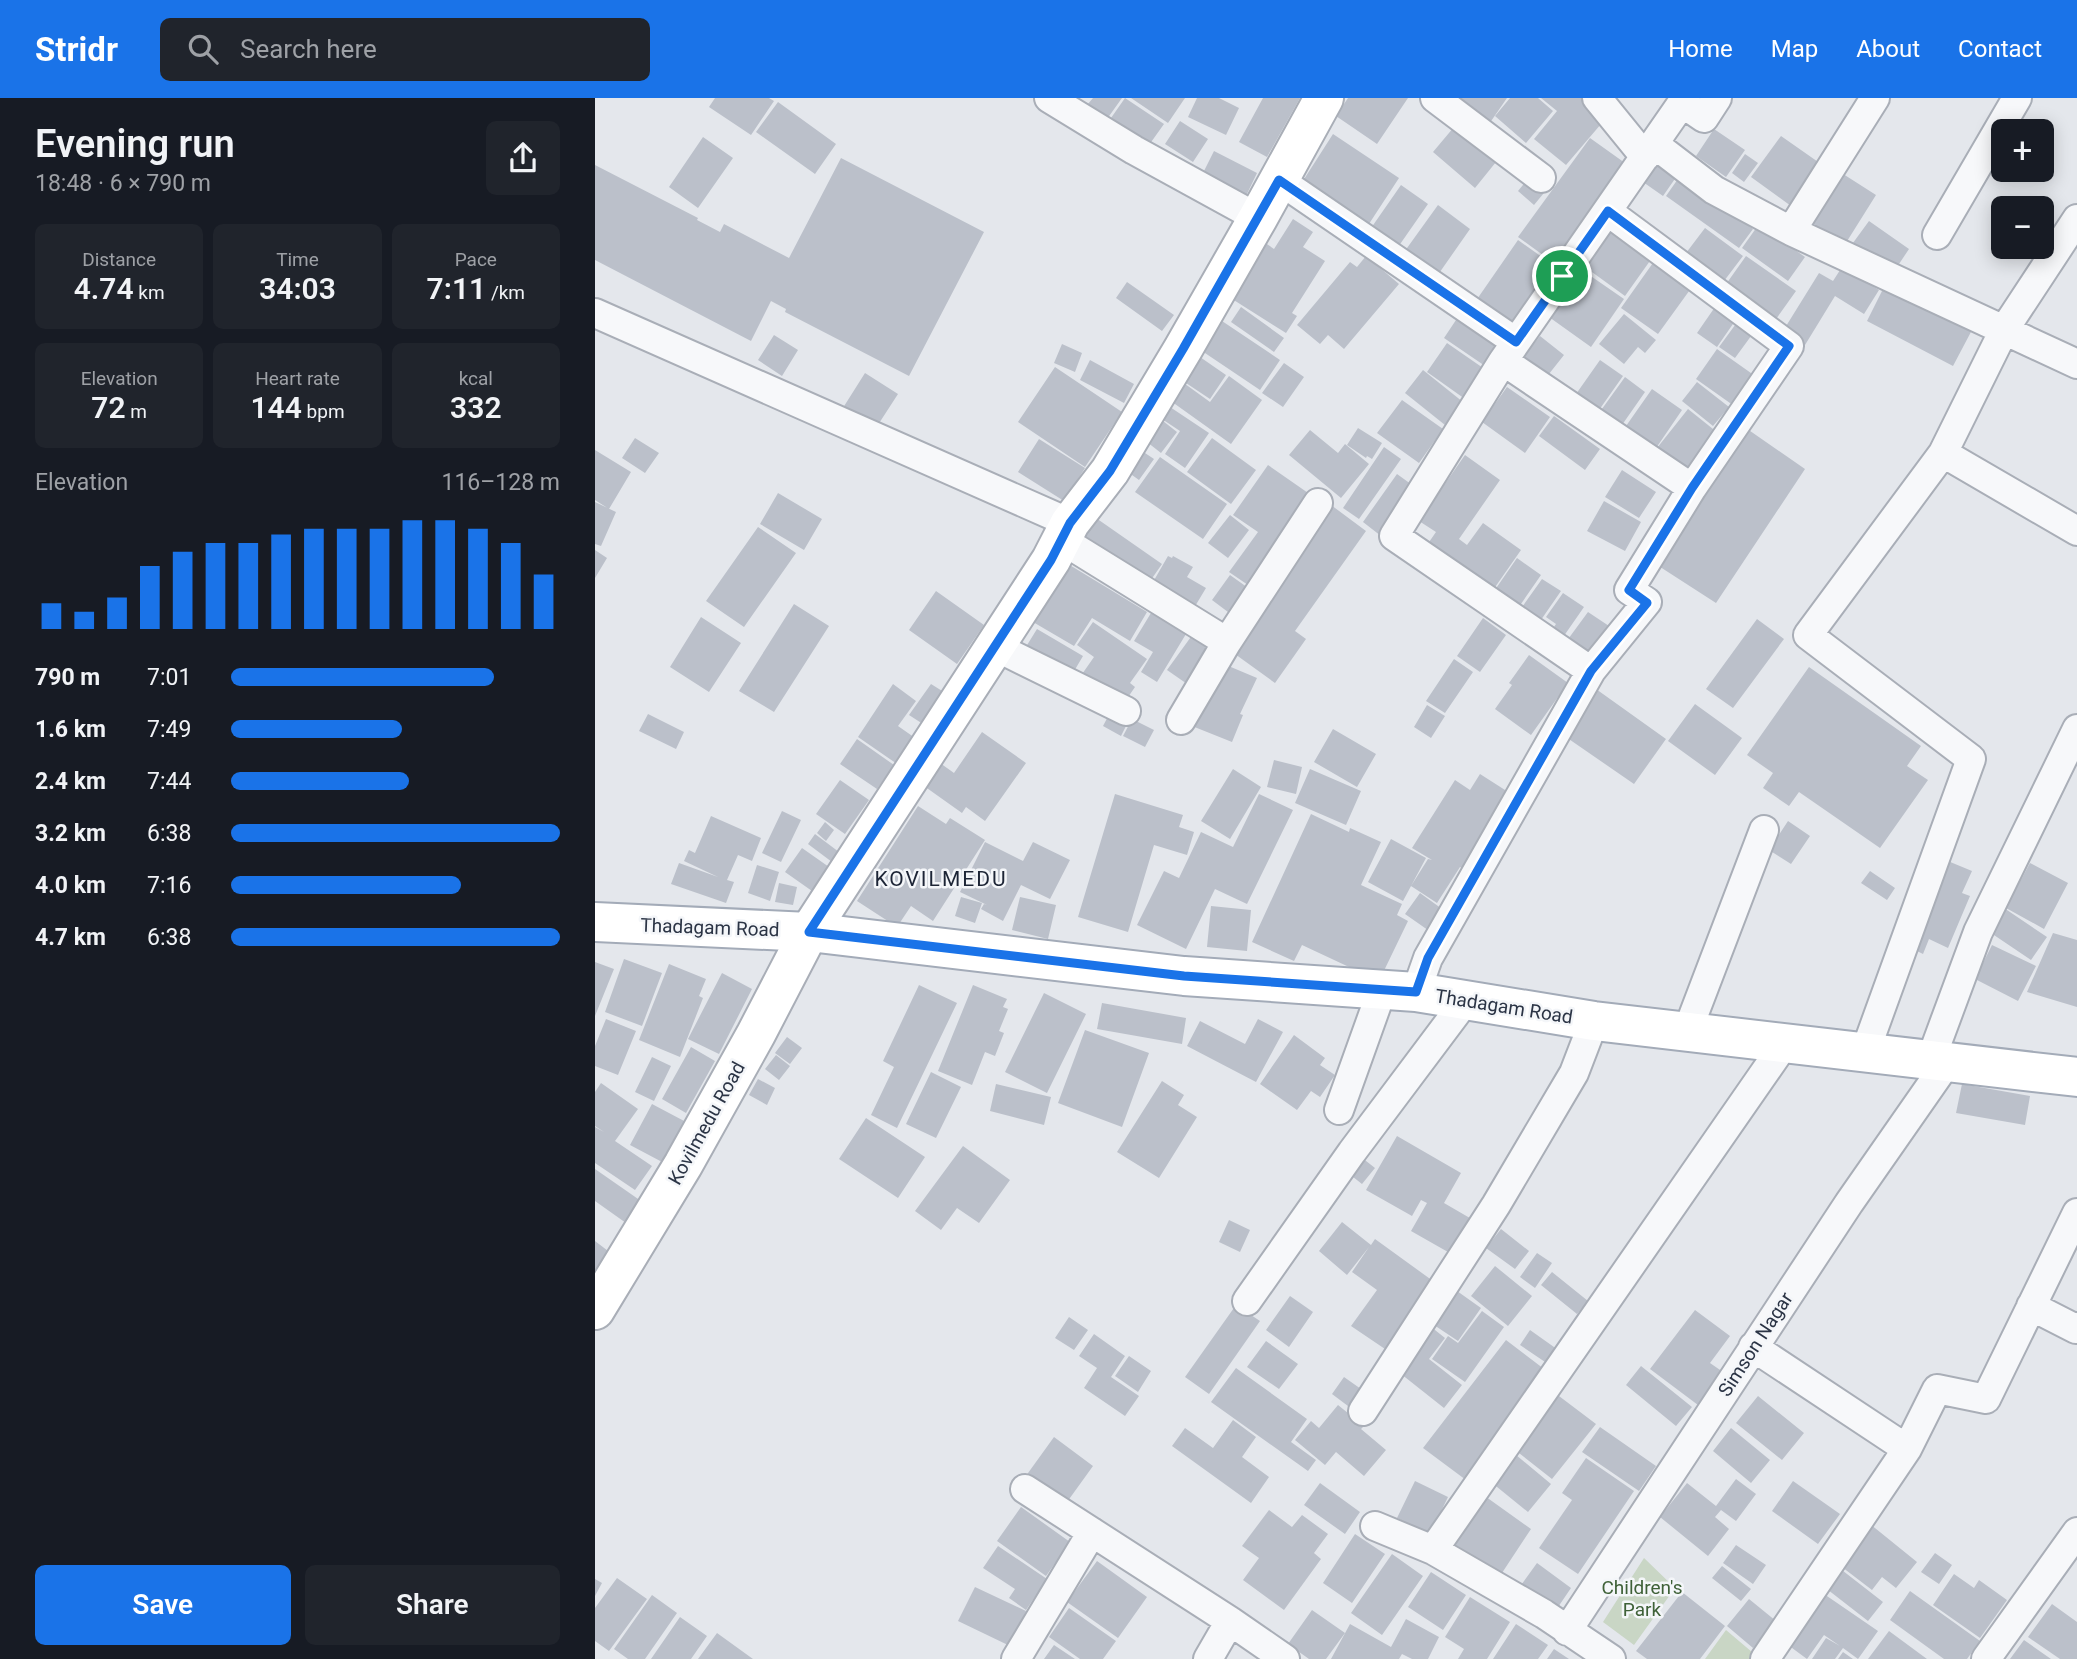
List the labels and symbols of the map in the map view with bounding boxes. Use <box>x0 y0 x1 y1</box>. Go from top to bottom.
pin <box>1532 246 1592 306</box>
district label: KOVILMEDU <box>874 867 1008 891</box>
street label: Thadagam Road <box>640 914 780 941</box>
street label: Thadagam Road <box>1433 984 1574 1029</box>
street label: Kovilmedu Road <box>663 1058 750 1189</box>
street label: Simson Nagar <box>1713 1287 1798 1401</box>
park label: Children's Park <box>1601 1576 1683 1621</box>

